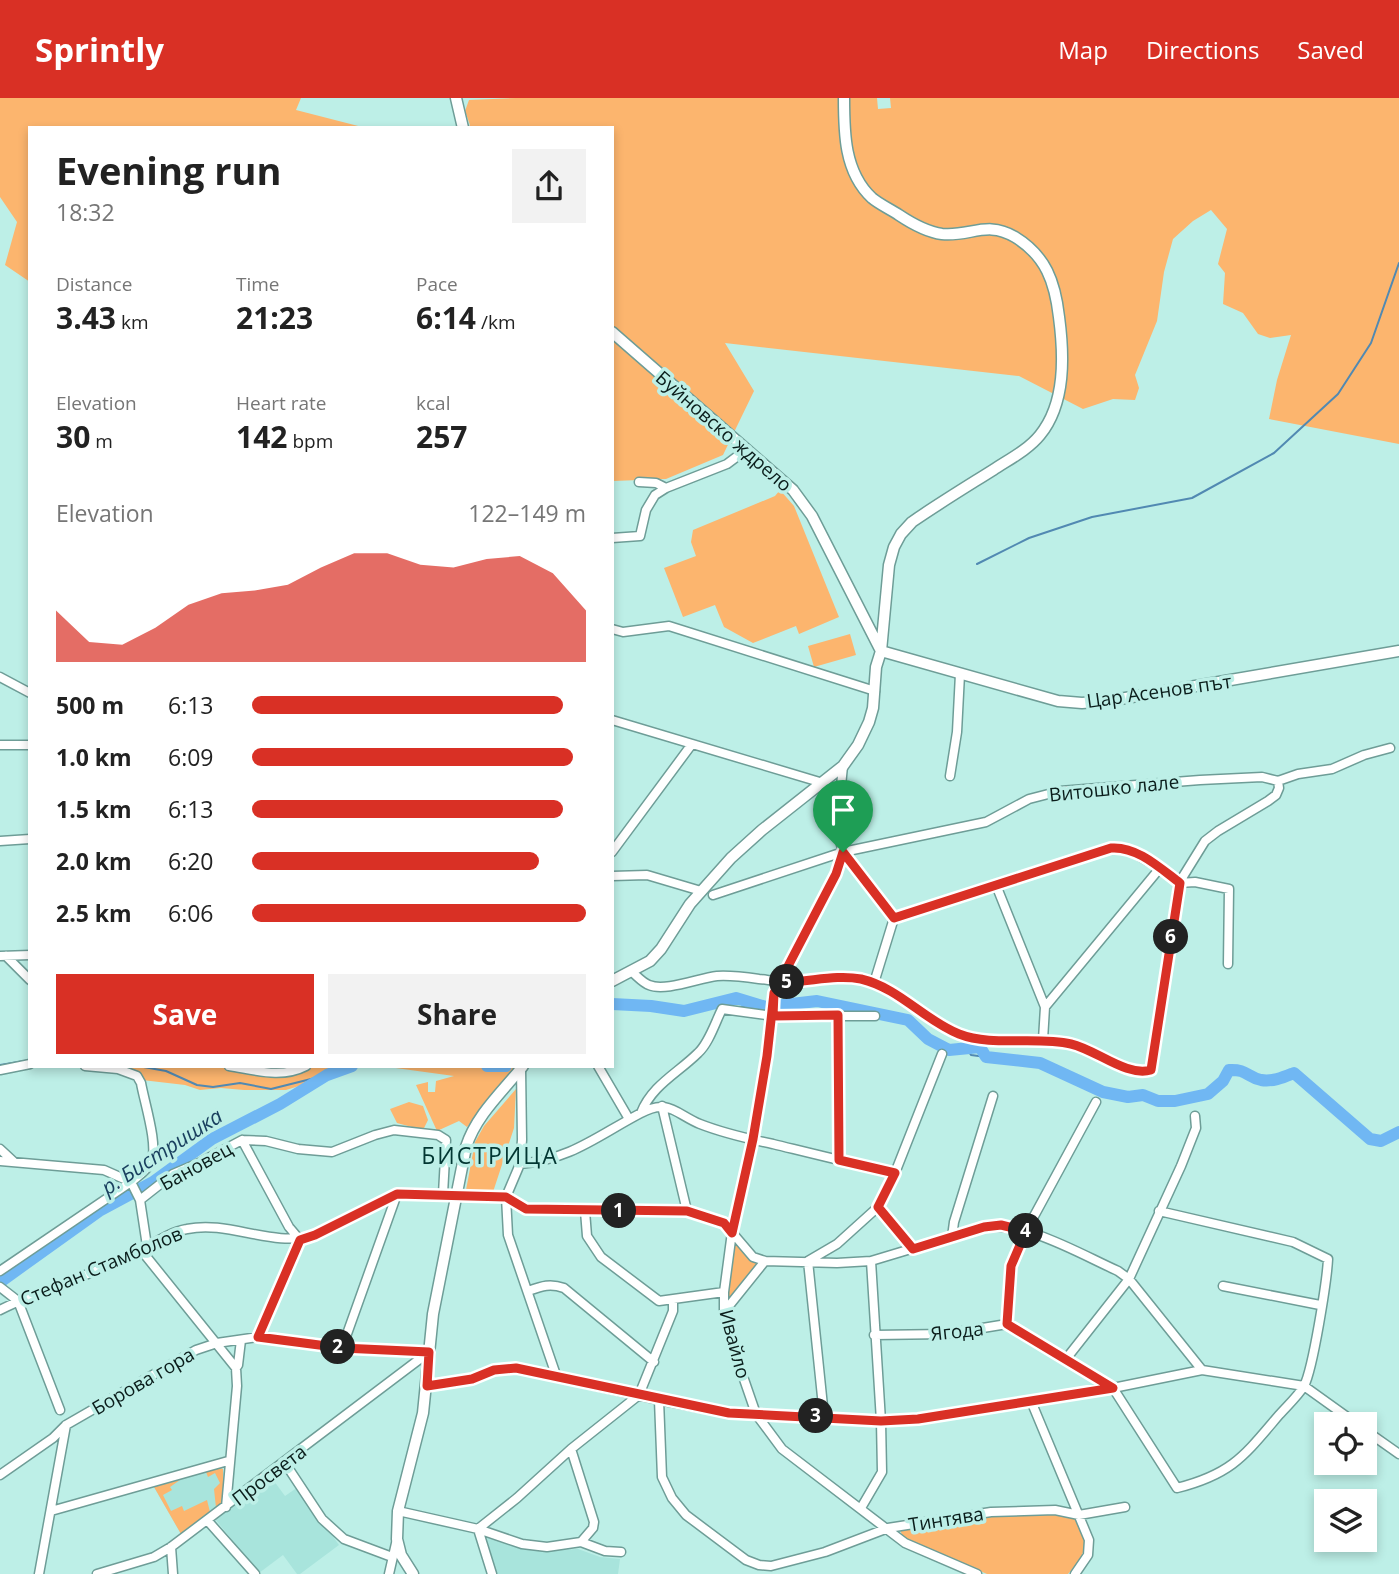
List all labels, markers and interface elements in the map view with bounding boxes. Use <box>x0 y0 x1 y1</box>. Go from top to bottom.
text: Sprintly <box>35 27 164 72</box>
text: Map <box>1058 33 1108 66</box>
text: Directions <box>1146 33 1259 66</box>
text: Saved <box>1297 33 1364 66</box>
text: Evening run <box>56 144 281 196</box>
button: share <box>512 149 586 223</box>
text: 18:32 <box>56 196 115 228</box>
text: Distance <box>56 271 132 297</box>
text: Time <box>236 271 280 297</box>
text: Pace <box>416 271 458 297</box>
text: 3.43 <box>56 297 116 338</box>
text: 21:23 <box>236 297 313 338</box>
text: 6:14 <box>416 297 476 338</box>
text: km <box>116 309 149 335</box>
text: /km <box>476 309 516 335</box>
street label: Буйновско ждрело <box>650 365 798 497</box>
text: Elevation <box>56 390 137 416</box>
text: Heart rate <box>236 390 326 416</box>
text: kcal <box>416 390 450 416</box>
text: 30 <box>56 416 90 457</box>
text: 142 <box>236 416 287 457</box>
text: 257 <box>416 416 467 457</box>
text: m <box>90 428 113 454</box>
text: bpm <box>287 428 333 454</box>
text: Elevation <box>56 497 154 529</box>
text: 122–149 m <box>468 497 586 529</box>
street label: Цар Асенов път <box>1085 668 1233 714</box>
text: 500 m <box>56 689 124 721</box>
text: 6:13 <box>168 689 214 721</box>
text: 1.0 km <box>56 741 132 773</box>
text: 6:09 <box>168 741 214 773</box>
street label: Витошко лале <box>1048 768 1180 808</box>
pin <box>813 780 873 852</box>
icon: arrive <box>824 791 862 829</box>
text: 1.5 km <box>56 793 132 825</box>
text: 6:13 <box>168 793 214 825</box>
text: 2.0 km <box>56 845 132 877</box>
text: 6:20 <box>168 845 214 877</box>
text: 2.5 km <box>56 897 132 929</box>
text: 6:06 <box>168 897 214 929</box>
pin: 6 <box>1154 920 1188 954</box>
text: 6 <box>1165 923 1176 949</box>
pin: 5 <box>770 964 804 1000</box>
text: 5 <box>781 968 792 994</box>
button: Save <box>56 974 314 1054</box>
button: Share <box>328 974 586 1054</box>
water label: р. Бистришка <box>95 1101 228 1201</box>
street label: Бановец <box>155 1135 237 1197</box>
district label: БИСТРИЦА <box>421 1139 559 1171</box>
pin: 1 <box>602 1194 636 1228</box>
text: 1 <box>613 1197 624 1223</box>
pin: 4 <box>1009 1214 1044 1248</box>
text: 4 <box>1020 1217 1031 1243</box>
street label: Стефан Стамболов <box>16 1220 186 1312</box>
street label: Ивайло <box>713 1307 757 1381</box>
street label: Ягода <box>929 1315 985 1347</box>
pin: 2 <box>320 1330 356 1364</box>
text: 2 <box>332 1333 343 1359</box>
street label: Борова гора <box>87 1341 199 1421</box>
pin: 3 <box>798 1398 834 1434</box>
text: 3 <box>810 1402 821 1428</box>
map controls <box>1314 1412 1377 1552</box>
button: locate <box>1314 1412 1377 1475</box>
street label: Просвета <box>226 1438 312 1512</box>
button: layers <box>1314 1489 1377 1552</box>
street label: Тинтява <box>907 1500 985 1538</box>

